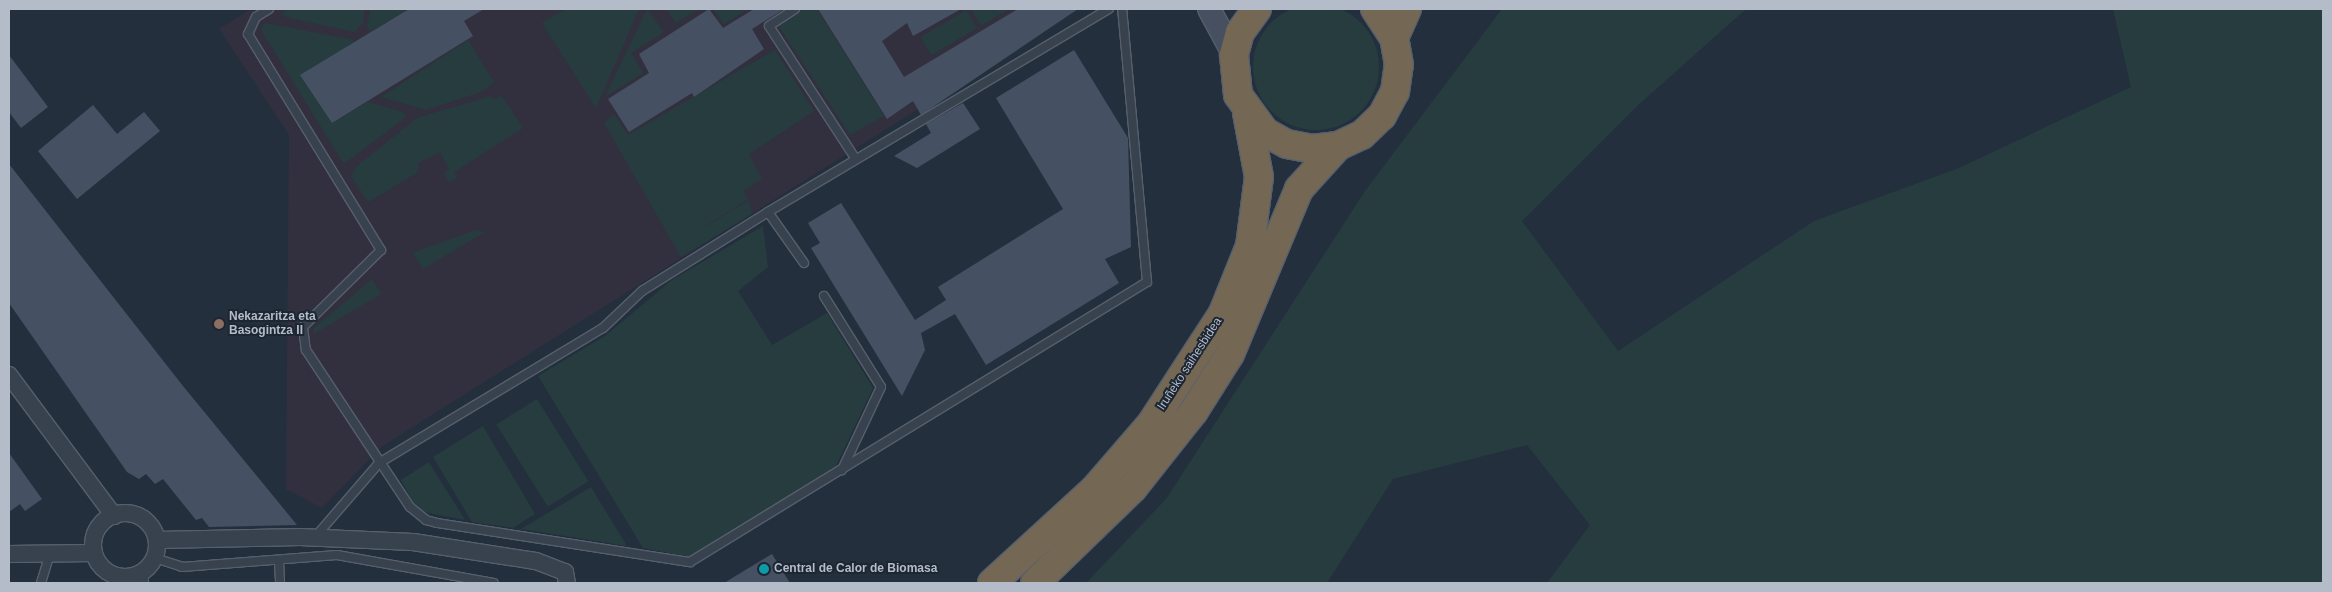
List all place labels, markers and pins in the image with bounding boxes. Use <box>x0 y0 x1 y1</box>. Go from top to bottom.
place label: Nekazaritza eta Basogintza II <box>229 310 316 338</box>
marker: Nekazaritza eta Basogintza II <box>213 318 225 330</box>
place label: Central de Calor de Biomasa <box>774 562 937 576</box>
marker: Central de Calor de Biomasa <box>758 563 770 575</box>

